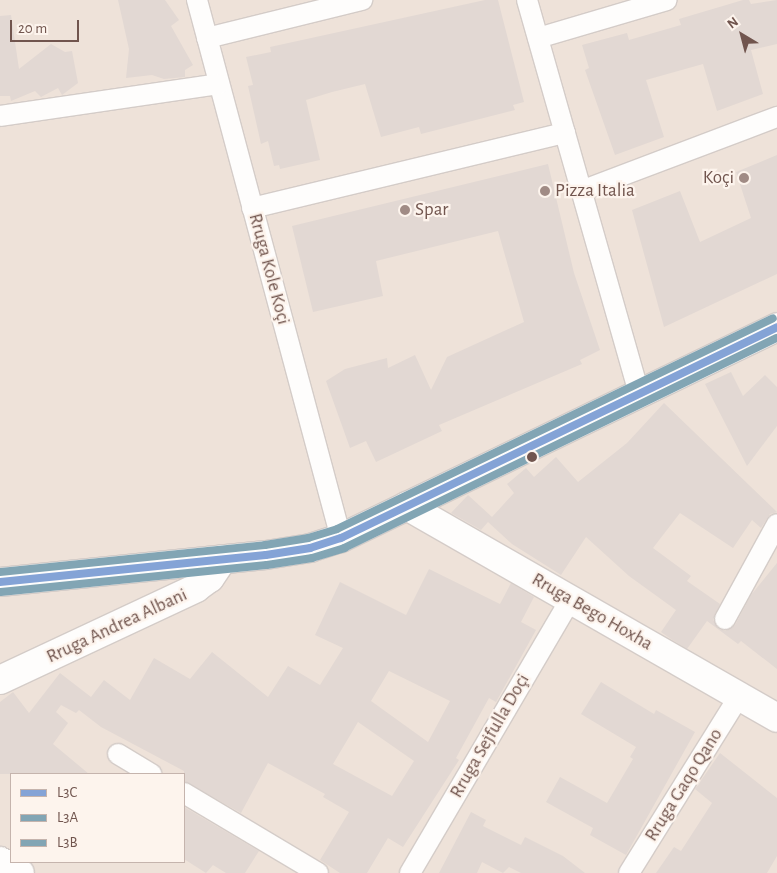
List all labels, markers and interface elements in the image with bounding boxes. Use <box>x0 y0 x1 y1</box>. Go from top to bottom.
scale bar <box>12 10 81 42</box>
north arrow <box>717 10 767 60</box>
text: N <box>725 15 741 32</box>
text: 20 m <box>18 21 47 36</box>
place label: Koçi <box>703 167 734 189</box>
marker: Koçi <box>738 172 750 184</box>
place label: Pizza Italia <box>555 180 635 202</box>
marker: Pizza Italia <box>539 185 551 197</box>
place label: Spar <box>415 199 448 221</box>
marker: Spar <box>399 204 411 216</box>
street label: Rruga Kole Koçi <box>243 211 295 327</box>
unlabelled marker <box>527 452 537 462</box>
street label: Rruga Bego Hoxha <box>527 568 657 656</box>
street label: Rruga Andrea Albani <box>43 583 191 669</box>
street label: Rruga Sejfulla Doçi <box>445 670 535 802</box>
street label: Rruga Gaqo Qano <box>640 724 728 846</box>
legend <box>10 773 185 863</box>
text: L3C <box>57 785 77 800</box>
text: L3A <box>57 810 78 825</box>
text: L3B <box>57 835 77 850</box>

